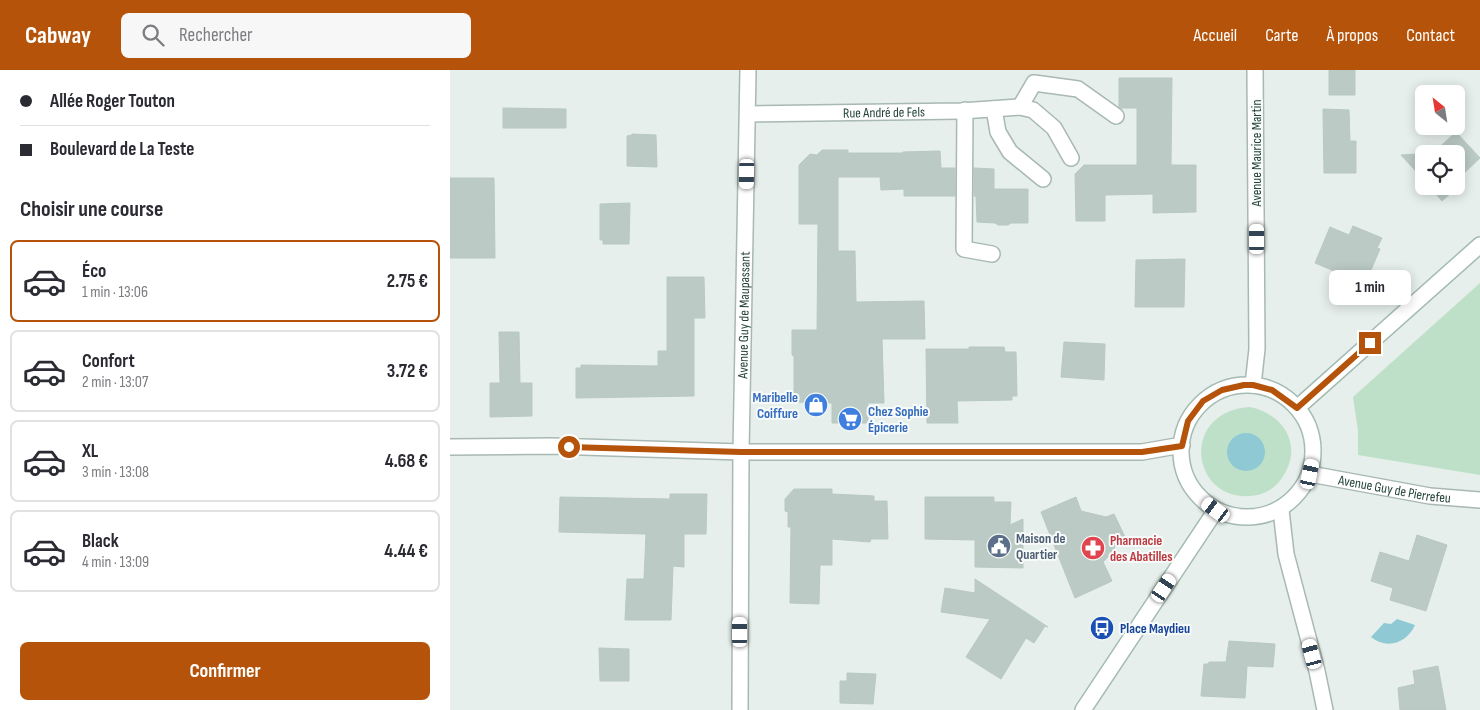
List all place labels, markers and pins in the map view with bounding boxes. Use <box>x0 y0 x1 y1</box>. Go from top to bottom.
place label: Maribelle Coiffure <box>753 389 798 422</box>
shop icon: Maribelle Coiffure <box>803 392 829 418</box>
place label: Chez Sophie Épicerie <box>868 403 929 436</box>
supermarket icon: Chez Sophie Épicerie <box>837 406 863 432</box>
place label: Maison de Quartier <box>1016 530 1065 563</box>
place label: Pharmacie des Abatilles <box>1110 532 1173 565</box>
public building icon: Maison de Quartier <box>986 533 1012 559</box>
pharmacy icon: Pharmacie des Abatilles <box>1080 535 1106 561</box>
bus stop icon: Place Maydieu <box>1089 615 1115 641</box>
place label: Place Maydieu <box>1120 620 1190 637</box>

